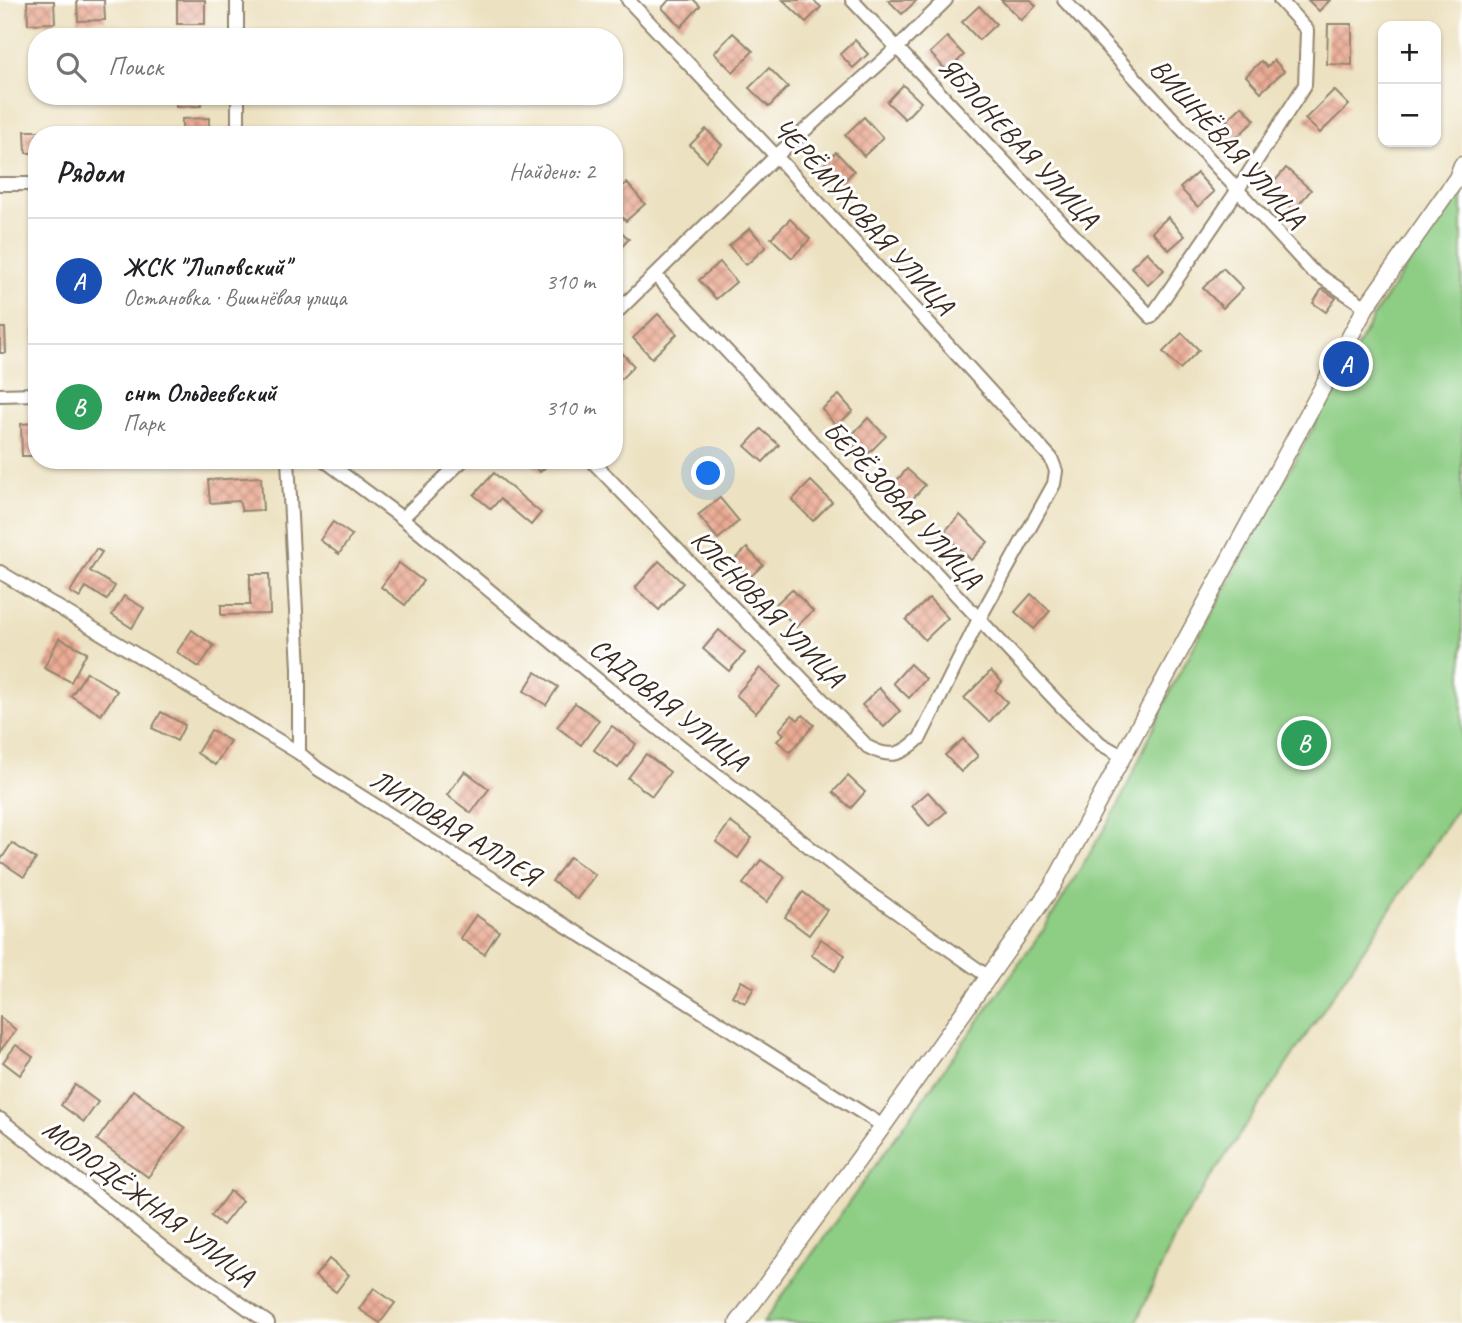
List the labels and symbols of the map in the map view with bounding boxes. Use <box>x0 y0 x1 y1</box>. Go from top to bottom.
street label: ЯБЛОНЕВАЯ УЛИЦА <box>931 49 1108 235</box>
street label: ВИШНЁВАЯ УЛИЦА <box>1143 51 1314 236</box>
street label: ЧЕРЁМУХОВАЯ УЛИЦА <box>766 110 963 323</box>
pin: A <box>1323 338 1369 390</box>
street label: БЕРЁЗОВАЯ УЛИЦА <box>816 413 990 596</box>
your location <box>691 456 725 490</box>
street label: КЛЕНОВАЯ УЛИЦА <box>684 522 853 695</box>
street label: САДОВАЯ УЛИЦА <box>583 630 757 780</box>
pin: B <box>1281 717 1327 769</box>
street label: ЛИПОВАЯ АЛЛЕЯ <box>364 761 550 895</box>
street label: МОЛОДЁЖНАЯ УЛИЦА <box>36 1111 263 1294</box>

